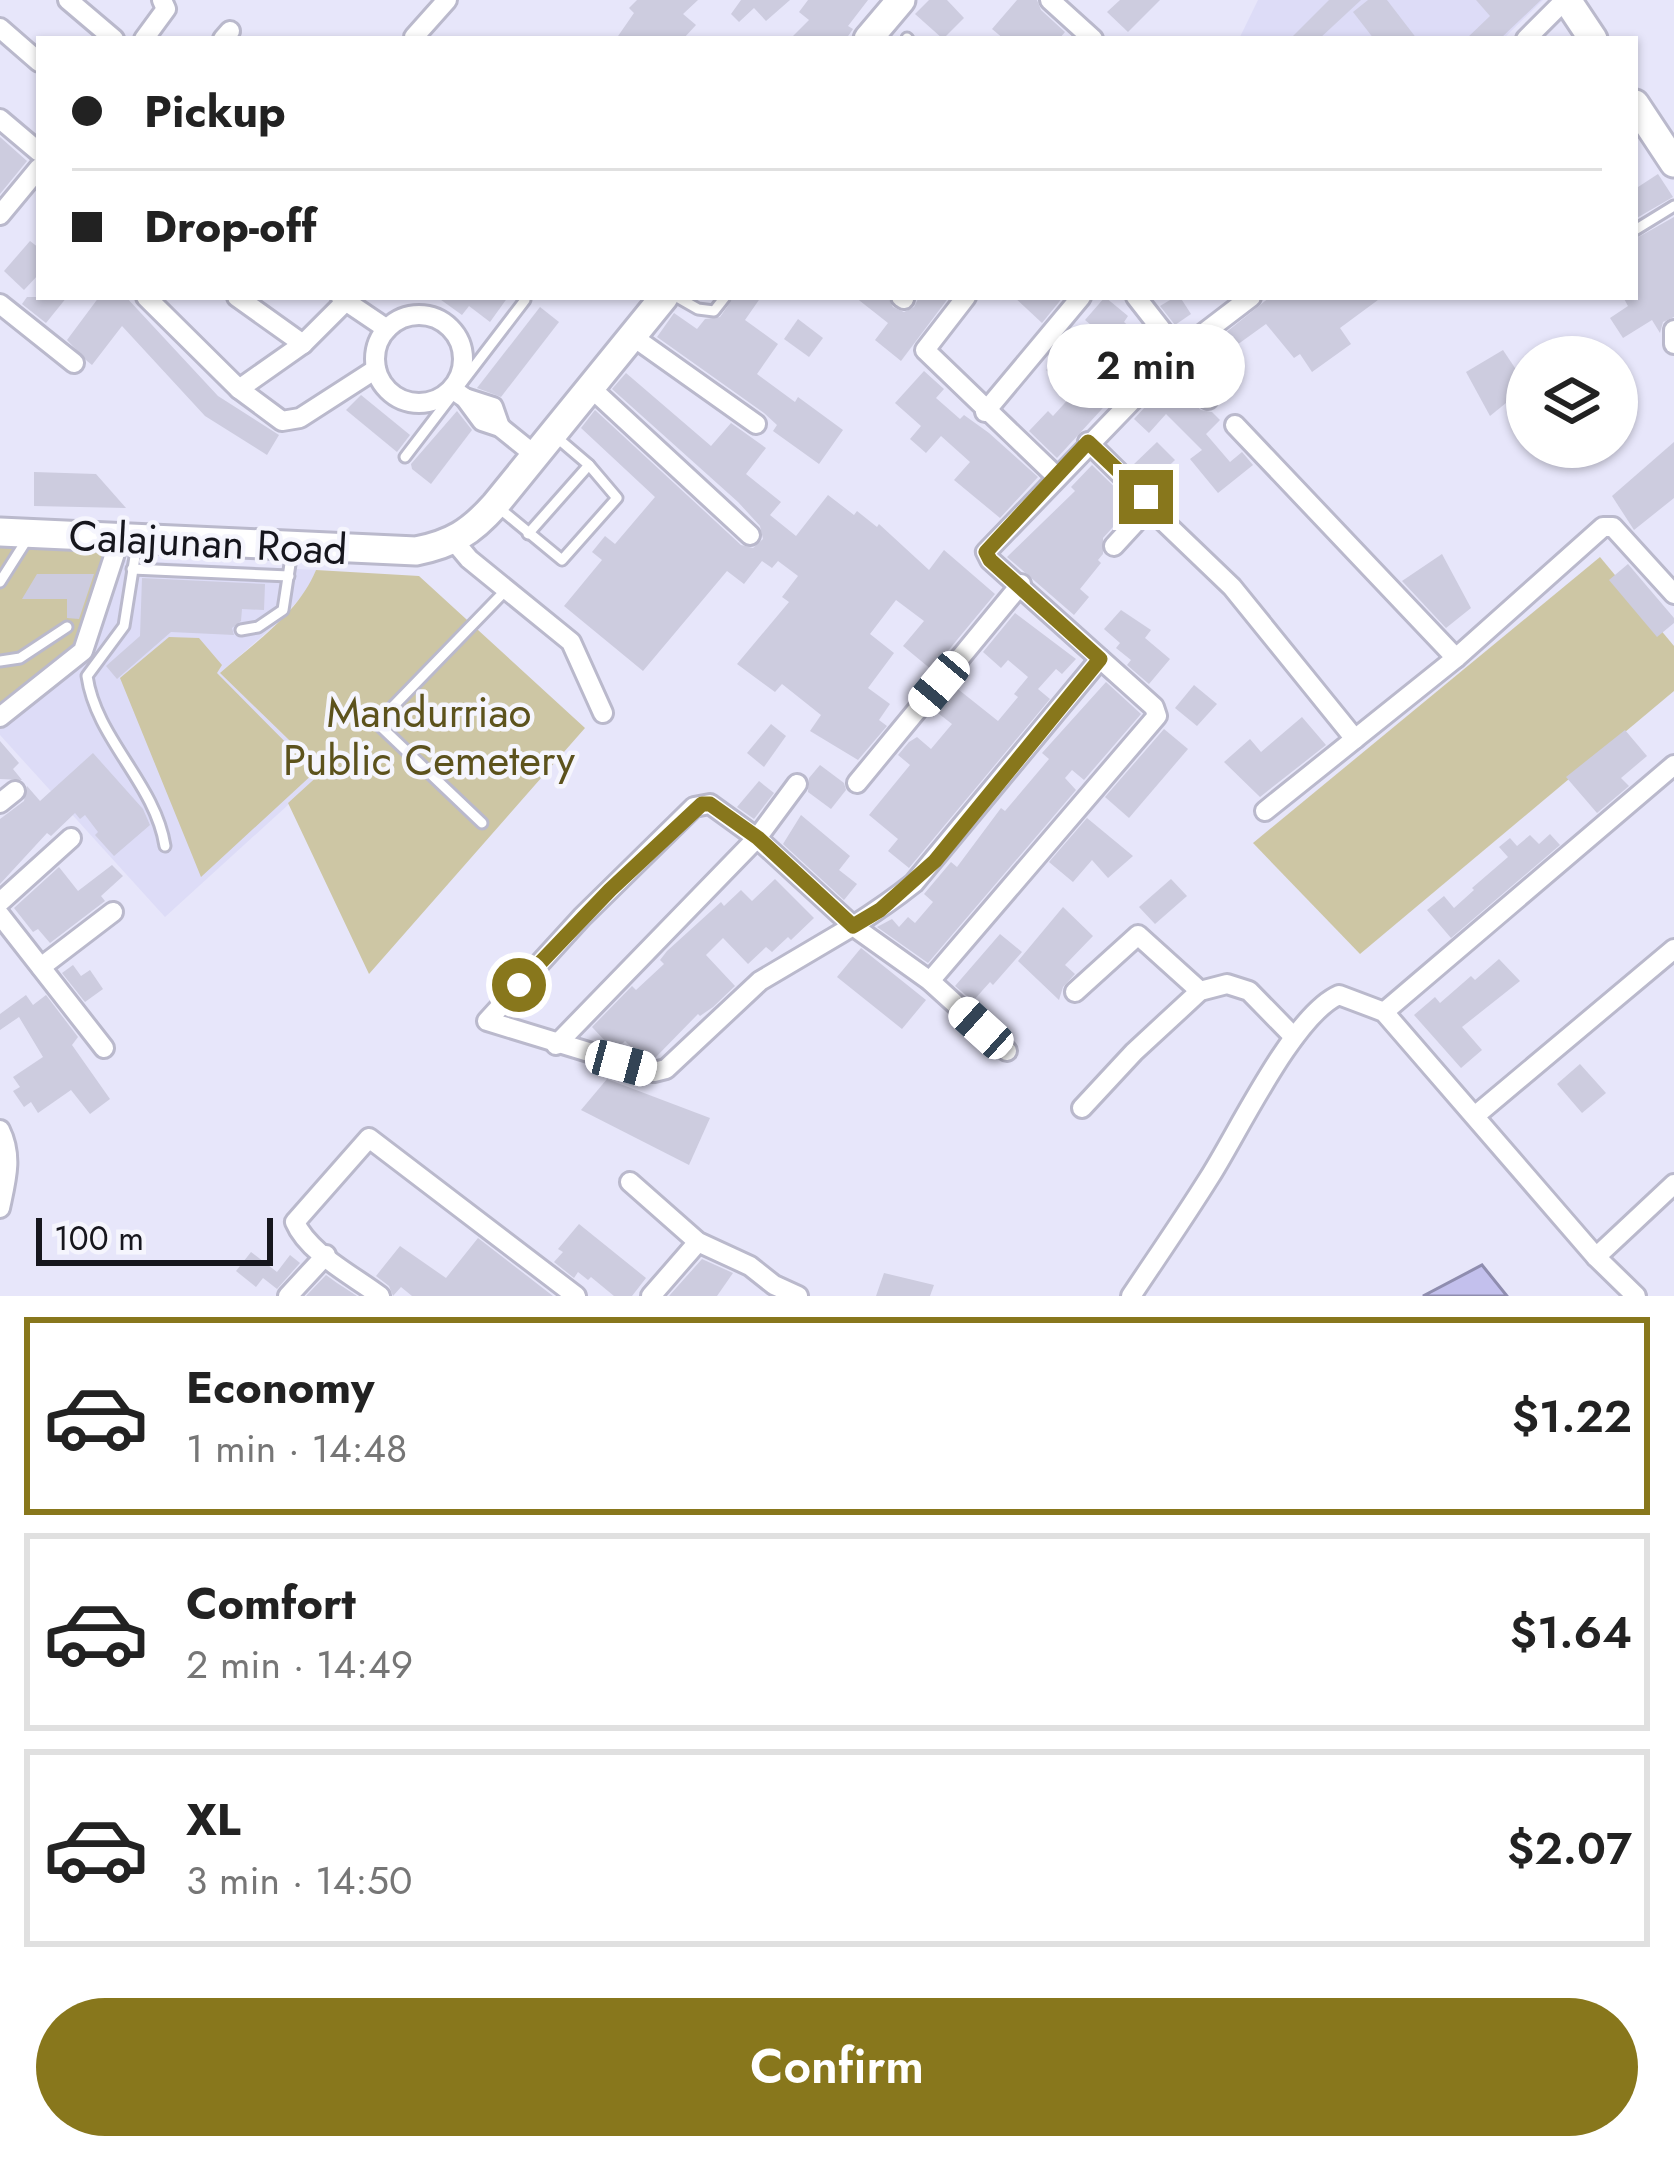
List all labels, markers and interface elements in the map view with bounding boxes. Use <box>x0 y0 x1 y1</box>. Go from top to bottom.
text: Pickup <box>144 79 286 144</box>
text: Drop-off <box>144 194 317 259</box>
callout: 2 min <box>1047 323 1245 407</box>
map controls <box>1506 336 1638 468</box>
button: layers <box>1506 336 1638 468</box>
text: 2 min <box>1096 337 1196 394</box>
route end <box>1119 470 1173 524</box>
street label: Calajunan Road <box>67 505 349 580</box>
car <box>902 645 976 723</box>
park label: Mandurriao Public Cemetery <box>283 682 576 791</box>
route start <box>492 958 546 1012</box>
car <box>942 991 1020 1065</box>
car <box>582 1036 660 1090</box>
scale bar <box>36 1212 273 1265</box>
text: 100 m <box>54 1215 144 1262</box>
text: Economy <box>186 1355 374 1420</box>
icon: car <box>42 1362 150 1470</box>
text: $1.22 <box>1512 1384 1632 1449</box>
text: 1 min · 14:48 <box>186 1420 407 1477</box>
text: Comfort <box>186 1571 356 1636</box>
icon: car <box>42 1578 150 1686</box>
text: $1.64 <box>1510 1600 1632 1665</box>
text: 2 min · 14:49 <box>186 1636 413 1693</box>
text: XL <box>186 1787 241 1852</box>
icon: car <box>42 1794 150 1902</box>
text: $2.07 <box>1507 1816 1632 1881</box>
text: 3 min · 14:50 <box>186 1852 413 1909</box>
button: Confirm <box>36 1998 1638 2136</box>

